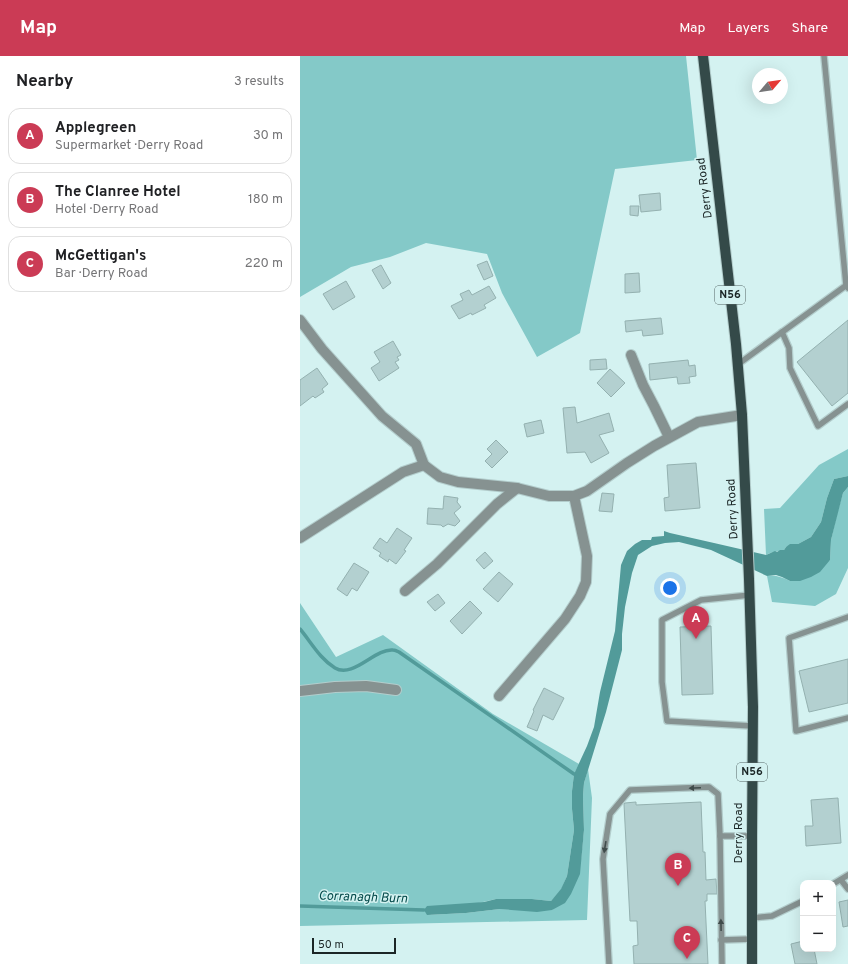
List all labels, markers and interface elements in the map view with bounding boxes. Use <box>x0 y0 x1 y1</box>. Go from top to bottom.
text: Map <box>20 16 57 40</box>
text: Map <box>679 20 705 37</box>
text: Layers <box>727 20 769 37</box>
text: Share <box>791 20 828 37</box>
north arrow <box>752 68 788 104</box>
text: Nearby <box>16 71 73 93</box>
text: 3 results <box>234 74 284 90</box>
text: Applegreen <box>55 119 136 138</box>
text: A <box>25 128 35 144</box>
text: 30 m <box>253 128 283 144</box>
text: Supermarket · Derry Road <box>55 138 203 154</box>
street label: Derry Road <box>693 157 717 219</box>
text: The Clanree Hotel <box>55 183 181 202</box>
text: B <box>26 192 34 208</box>
text: 180 m <box>248 192 283 208</box>
text: Hotel · Derry Road <box>55 202 159 218</box>
text: McGettigan's <box>55 247 146 266</box>
text: C <box>26 256 34 272</box>
text: 220 m <box>245 256 283 272</box>
text: Bar · Derry Road <box>55 266 148 282</box>
road number: N56 <box>715 286 745 304</box>
street label: Derry Road <box>723 478 743 540</box>
your location <box>660 578 680 598</box>
pin: A <box>683 606 709 639</box>
road number: N56 <box>737 763 767 781</box>
one-way arrow <box>688 785 701 791</box>
street label: Derry Road <box>731 803 747 863</box>
one-way arrow <box>602 841 608 853</box>
pin: B <box>665 853 691 886</box>
map controls <box>800 880 836 952</box>
button: + <box>800 880 836 916</box>
water label: Corranagh Burn <box>318 888 408 908</box>
button: − <box>800 916 836 952</box>
one-way arrow <box>718 918 724 931</box>
pin: C <box>674 926 700 959</box>
scale bar <box>312 936 396 955</box>
text: 50 m <box>318 938 344 952</box>

